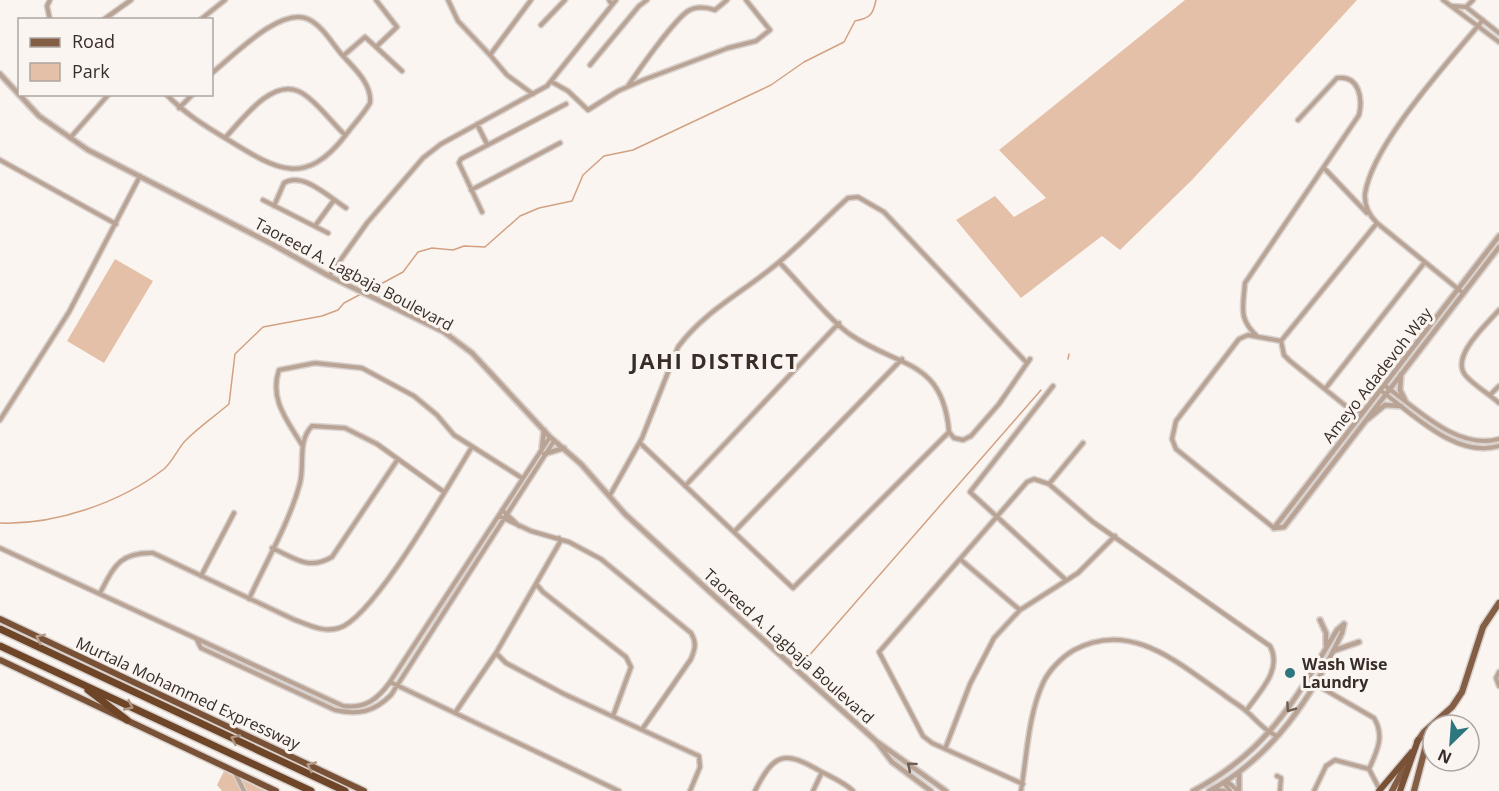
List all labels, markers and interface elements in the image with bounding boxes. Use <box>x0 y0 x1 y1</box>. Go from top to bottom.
legend <box>18 18 213 96</box>
text: Road <box>72 29 115 53</box>
text: Park <box>72 59 110 83</box>
street label: Taoreed A. Lagbaja Boulevard <box>251 212 457 336</box>
street label: Ameyo Adadevoh Way <box>1317 302 1438 447</box>
district label: JAHI DISTRICT <box>629 345 799 375</box>
street label: Taoreed A. Lagbaja Boulevard <box>699 564 879 728</box>
street label: Murtala Mohammed Expressway <box>72 631 304 755</box>
one-way arrow <box>35 634 46 646</box>
place label: Wash Wise Laundry <box>1302 653 1388 693</box>
marker: Wash Wise Laundry <box>1283 666 1297 680</box>
one-way arrow <box>123 698 134 710</box>
one-way arrow <box>1286 702 1297 713</box>
north arrow <box>1421 713 1481 773</box>
one-way arrow <box>230 735 241 747</box>
text: N <box>1434 744 1455 769</box>
one-way arrow <box>307 762 318 774</box>
one-way arrow <box>907 763 918 774</box>

